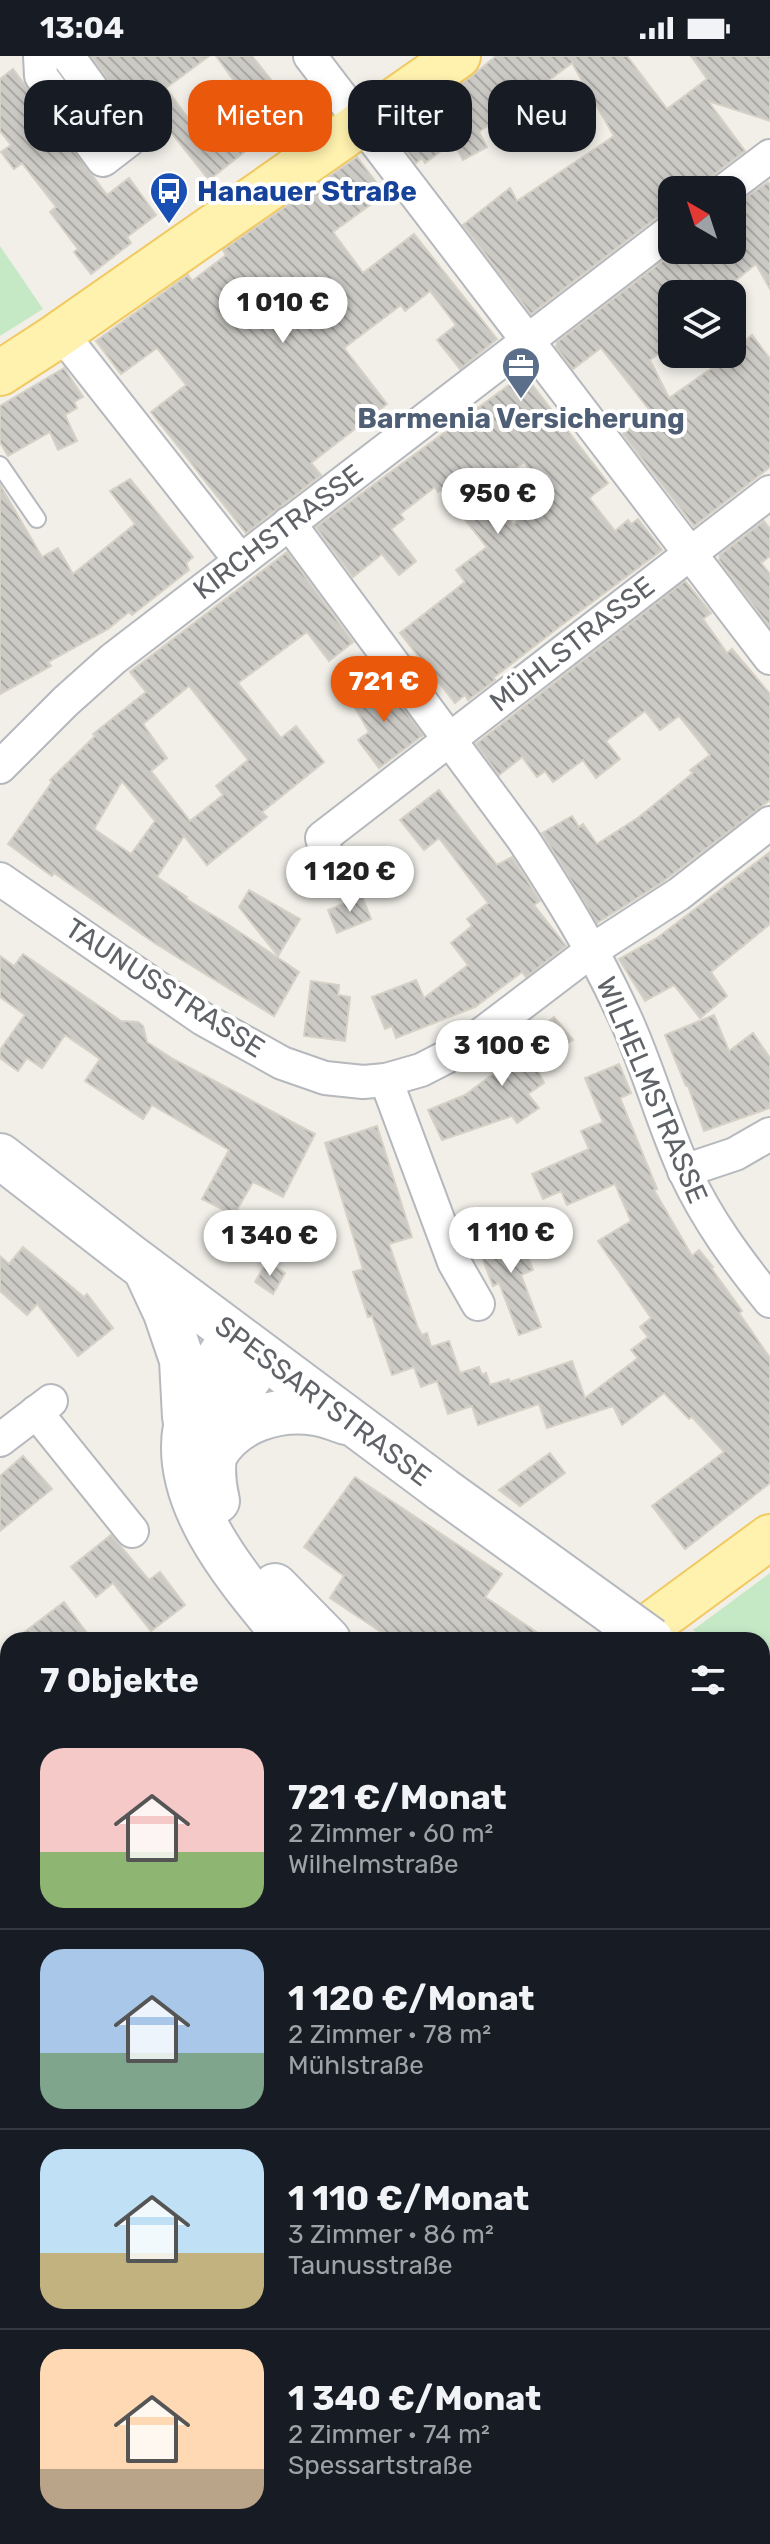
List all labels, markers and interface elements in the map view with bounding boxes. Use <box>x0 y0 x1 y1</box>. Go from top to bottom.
text: 13:04 <box>40 10 124 46</box>
chip: Kaufen <box>24 80 172 152</box>
chip: Mieten <box>188 80 332 152</box>
chip: Filter <box>348 80 472 152</box>
chip: Neu <box>488 80 596 152</box>
bus stop icon: Hanauer Straße <box>148 170 190 225</box>
place label: Hanauer Straße <box>197 175 417 208</box>
north arrow <box>658 176 746 264</box>
map controls <box>658 176 746 368</box>
pin: 1 010 € <box>209 277 357 345</box>
button: layers <box>658 280 746 368</box>
text: 1 010 € <box>237 287 329 318</box>
office icon: Barmenia Versicherung <box>500 345 542 400</box>
place label: Barmenia Versicherung <box>357 402 685 435</box>
street label: KIRCHSTRASSE <box>187 458 369 606</box>
pin: 950 € <box>442 468 554 536</box>
text: 950 € <box>459 478 537 509</box>
street label: MÜHLSTRASSE <box>483 570 661 718</box>
pin: 721 € <box>328 656 440 724</box>
text: 721 € <box>349 666 419 697</box>
pin: 1 120 € <box>276 846 424 914</box>
text: 1 120 € <box>304 856 396 887</box>
street label: TAUNUSSTRASSE <box>59 911 271 1065</box>
street label: WILHELMSTRASSE <box>589 972 715 1208</box>
pin: 3 100 € <box>428 1020 576 1088</box>
text: 3 100 € <box>454 1030 550 1061</box>
pin: 1 110 € <box>437 1207 585 1275</box>
pin: 1 340 € <box>196 1210 344 1278</box>
text: 1 110 € <box>467 1217 555 1248</box>
text: 1 340 € <box>222 1220 318 1251</box>
street label: SPESSARTSTRASSE <box>208 1309 438 1493</box>
icon: filters <box>686 1658 730 1702</box>
text: 7 Objekte <box>40 1660 199 1701</box>
text: 721 €/Monat <box>288 1777 507 1818</box>
icon: home <box>104 1780 200 1876</box>
text: 2 Zimmer · 60 m² <box>288 1818 493 1849</box>
text: Wilhelmstraße <box>288 1849 459 1880</box>
text: 1 120 €/Monat <box>288 1978 534 2019</box>
icon: home <box>104 1981 200 2077</box>
text: 2 Zimmer · 78 m² <box>288 2019 491 2050</box>
text: Mühlstraße <box>288 2050 424 2081</box>
text: 1 110 €/Monat <box>288 2178 529 2219</box>
icon: home <box>104 2181 200 2277</box>
text: 3 Zimmer · 86 m² <box>288 2219 494 2250</box>
text: Taunusstraße <box>288 2250 453 2281</box>
text: 1 340 €/Monat <box>288 2378 541 2419</box>
icon: home <box>104 2381 200 2477</box>
text: 2 Zimmer · 74 m² <box>288 2419 490 2450</box>
text: Spessartstraße <box>288 2450 472 2481</box>

